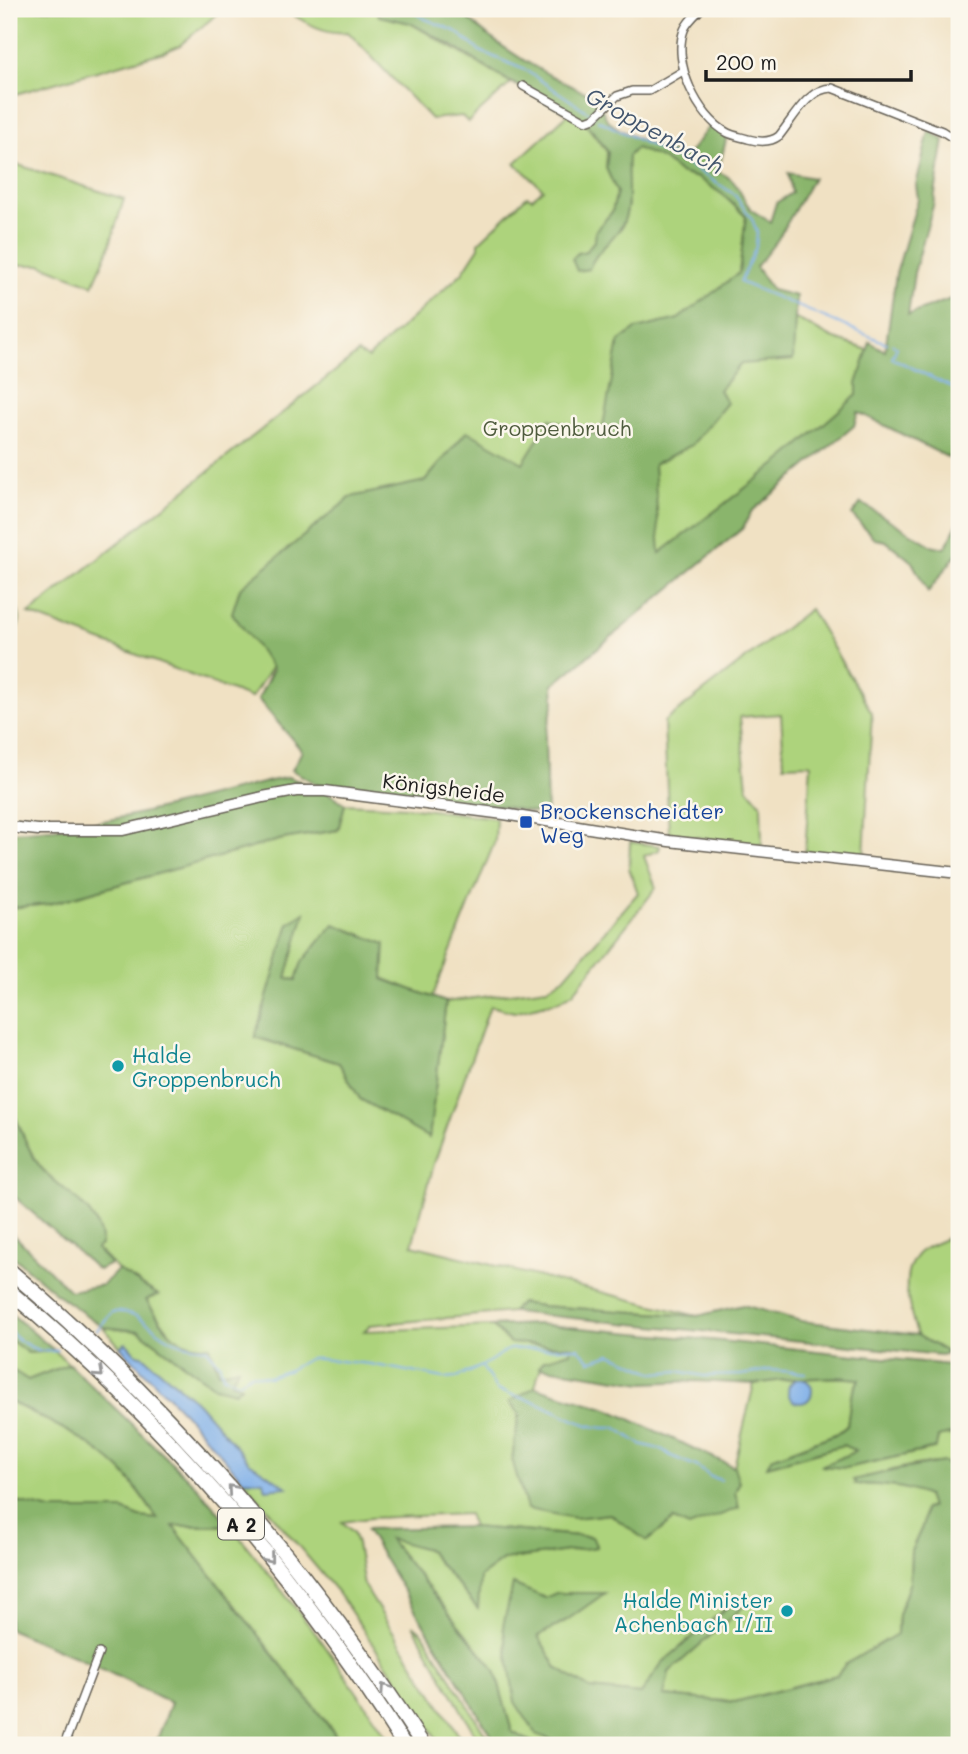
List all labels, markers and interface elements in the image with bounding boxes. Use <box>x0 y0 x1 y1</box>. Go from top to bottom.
scale bar <box>706 38 910 82</box>
text: 200 m <box>716 48 777 75</box>
water label: Groppenbach <box>581 80 729 180</box>
park label: Groppenbruch <box>483 414 631 441</box>
street label: Königsheide <box>381 766 507 808</box>
place label: Brockenscheidter Weg <box>540 797 724 848</box>
marker: Brockenscheidter Weg <box>518 814 534 830</box>
place label: Halde Groppenbruch <box>132 1041 281 1092</box>
marker: Halde Groppenbruch <box>110 1058 126 1074</box>
one-way arrow <box>91 1365 104 1377</box>
one-way arrow <box>228 1484 240 1497</box>
road number: A 2 <box>218 1508 264 1540</box>
one-way arrow <box>261 1550 273 1563</box>
place label: Halde Minister Achenbach I/II <box>614 1586 773 1637</box>
marker: Halde Minister Achenbach I/II <box>779 1603 795 1619</box>
one-way arrow <box>381 1683 394 1696</box>

